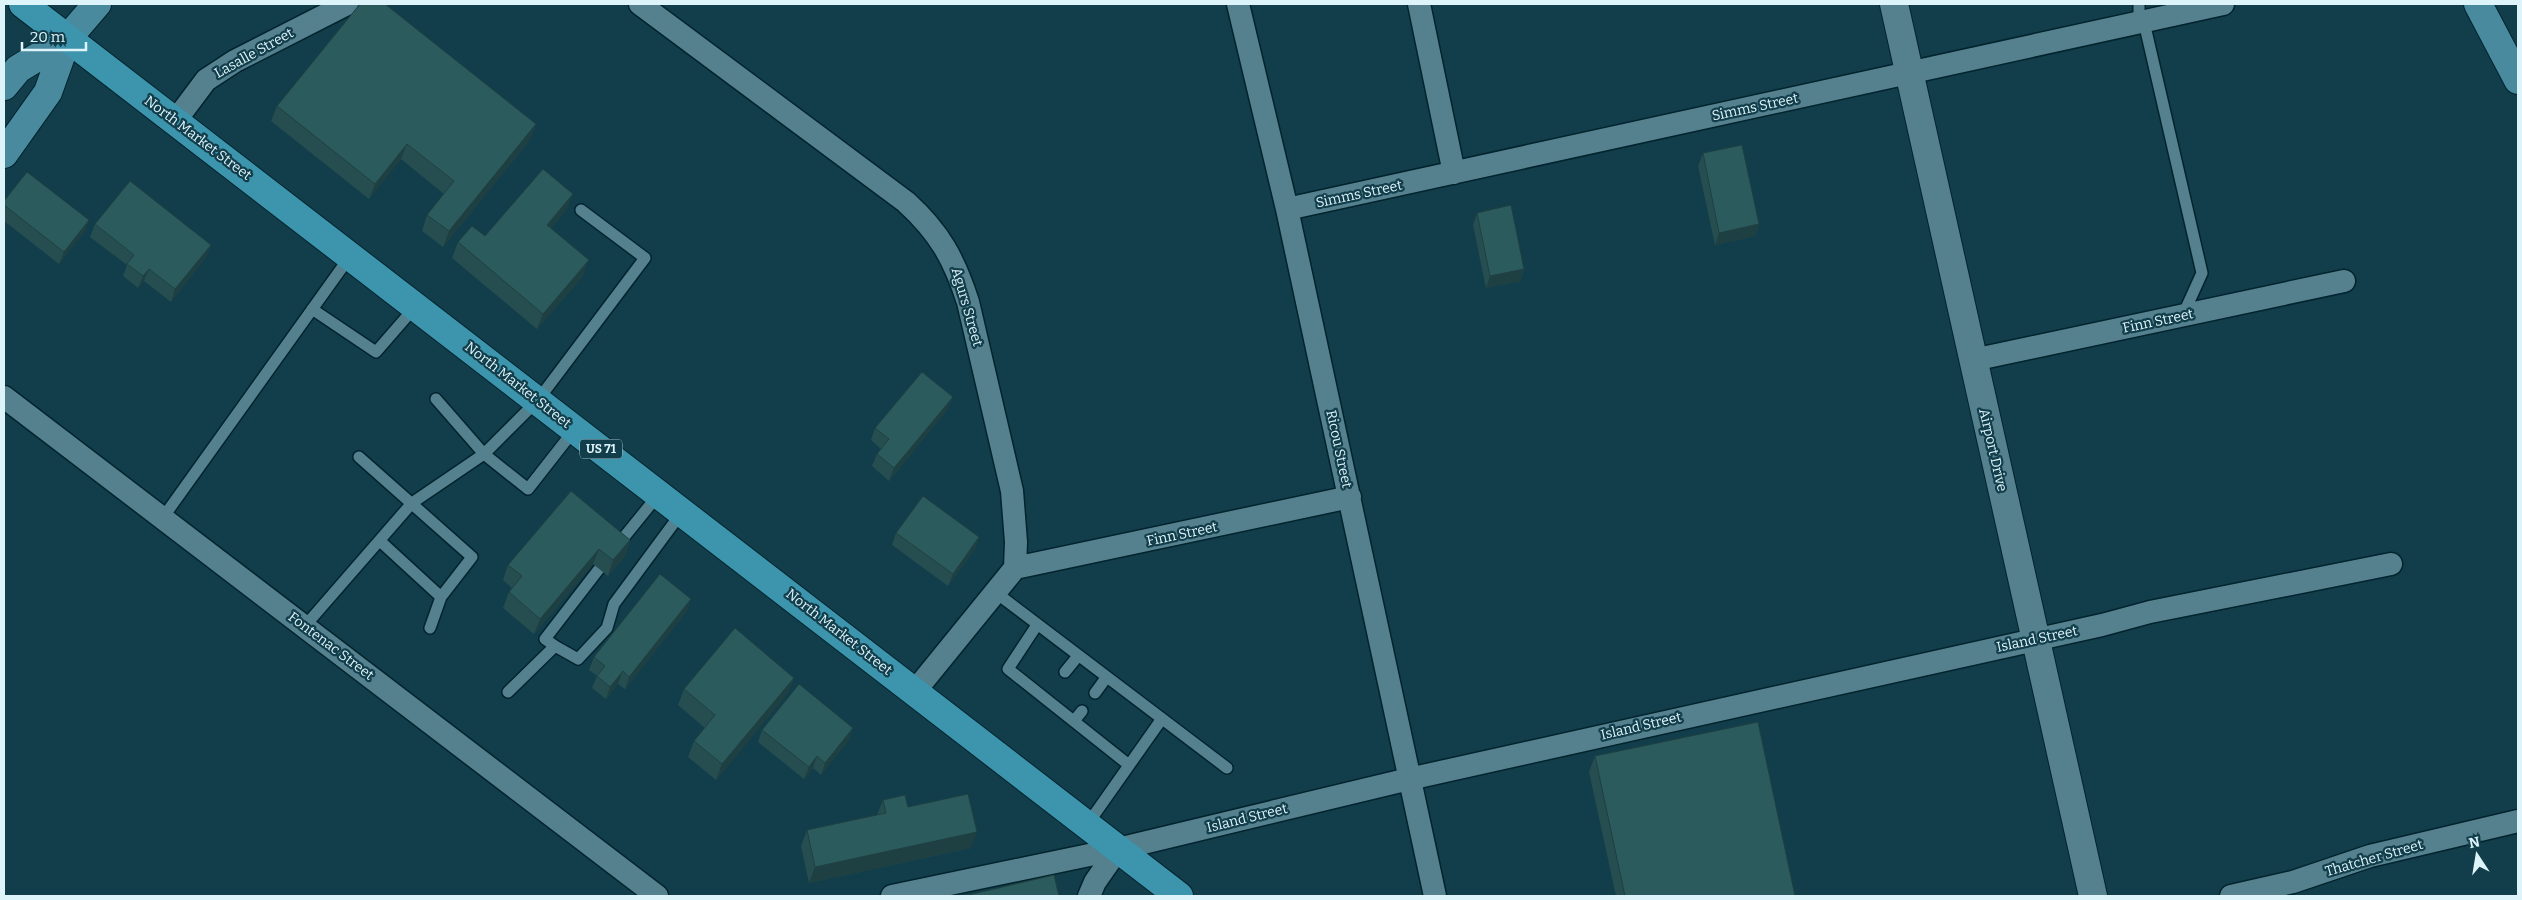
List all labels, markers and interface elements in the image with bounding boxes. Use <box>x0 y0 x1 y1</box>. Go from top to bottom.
scale bar <box>22 20 86 52</box>
street label: Lasalle Street <box>212 24 296 82</box>
text: 20 m <box>30 28 66 46</box>
street label: Simms Street <box>1710 90 1800 124</box>
street label: North Market Street <box>141 92 255 184</box>
street label: Simms Street <box>1314 177 1404 211</box>
street label: Agurs Street <box>948 266 986 348</box>
street label: Finn Street <box>2121 305 2195 337</box>
street label: North Market Street <box>462 338 574 432</box>
street label: Airport Drive <box>1975 407 2011 493</box>
street label: Ricou Street <box>1322 409 1356 489</box>
road number: US 71 <box>580 439 622 458</box>
street label: Finn Street <box>1145 518 1219 550</box>
street label: North Market Street <box>783 585 895 679</box>
street label: Fontenac Street <box>285 608 377 684</box>
street label: Island Street <box>1995 622 2079 656</box>
street label: Island Street <box>1599 708 1683 744</box>
street label: Island Street <box>1205 800 1289 836</box>
north arrow <box>2452 830 2502 880</box>
text: N <box>2467 833 2482 852</box>
street label: Thatcher Street <box>2323 836 2425 880</box>

